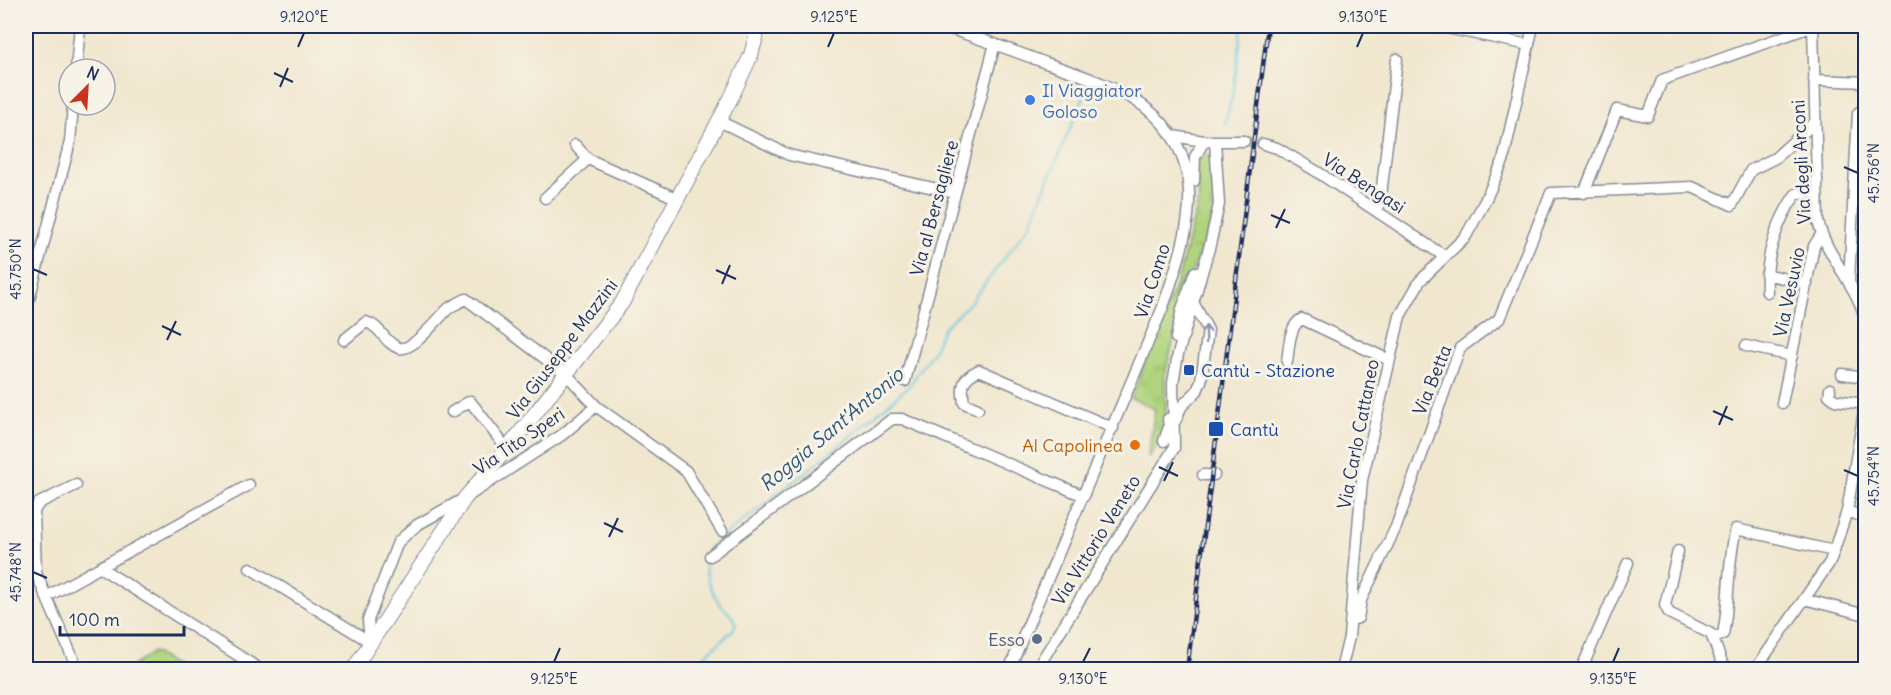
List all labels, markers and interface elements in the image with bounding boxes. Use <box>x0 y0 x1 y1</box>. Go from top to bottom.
text: 9.120°E <box>280 7 329 26</box>
text: 9.125°E <box>810 7 858 26</box>
text: 9.130°E <box>1339 7 1388 26</box>
north arrow <box>57 57 117 117</box>
text: N <box>84 62 102 85</box>
place label: Il Viaggiator Goloso <box>1042 79 1142 123</box>
marker: Il Viaggiator Goloso <box>1023 93 1037 107</box>
street label: Via degli Arconi <box>1786 99 1816 225</box>
street label: Via al Bersagliere <box>905 137 963 279</box>
text: 45.756°N <box>1864 143 1883 203</box>
street label: Via Bengasi <box>1318 148 1410 218</box>
text: 45.750°N <box>6 238 25 300</box>
street label: Via Como <box>1129 241 1175 321</box>
street label: Via Vesuvio <box>1768 245 1810 339</box>
street label: Via Giuseppe Mazzini <box>502 274 622 424</box>
one-way arrow <box>1200 325 1212 344</box>
street label: Via Betta <box>1408 342 1456 418</box>
street label: Via Carlo Cattaneo <box>1332 357 1384 511</box>
place label: Cantù - Stazione <box>1201 359 1335 382</box>
water label: Roggia Sant'Antonio <box>754 360 909 496</box>
marker: Cantù - Stazione <box>1182 363 1196 377</box>
street label: Via Tito Speri <box>469 402 569 480</box>
place label: Cantù <box>1230 418 1279 441</box>
marker: Cantù <box>1207 420 1225 438</box>
place label: Al Capolinea <box>1022 434 1123 457</box>
marker: Al Capolinea <box>1128 438 1142 452</box>
text: 45.754°N <box>1864 446 1883 506</box>
street label: Via Vittorio Veneto <box>1047 470 1145 610</box>
text: 45.748°N <box>6 542 25 602</box>
scale bar <box>60 599 184 637</box>
text: 100 m <box>69 608 120 631</box>
place label: Esso <box>988 628 1025 651</box>
marker: Esso <box>1030 632 1044 646</box>
text: 9.125°E <box>530 669 578 688</box>
text: 9.130°E <box>1059 669 1108 688</box>
text: 9.135°E <box>1589 669 1637 688</box>

